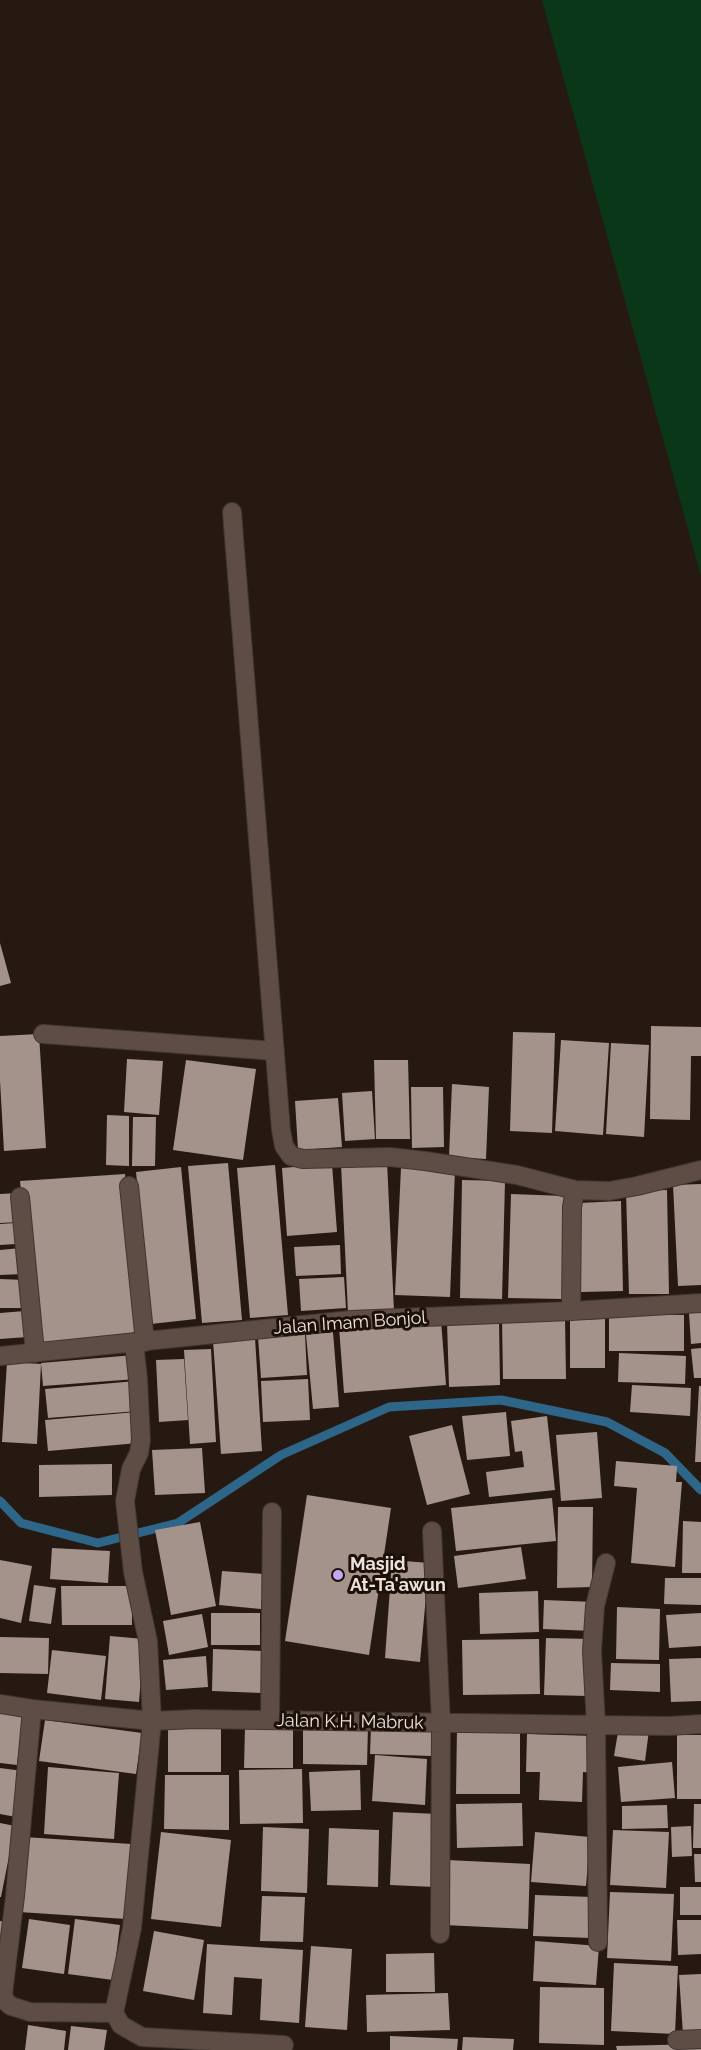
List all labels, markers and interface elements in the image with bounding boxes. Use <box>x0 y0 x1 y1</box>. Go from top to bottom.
street label: Jalan Imam Bonjol <box>273 1307 427 1339</box>
place label: Masjid At-Ta'awun <box>350 1554 446 1596</box>
marker: Masjid At-Ta'awun <box>331 1568 345 1582</box>
street label: Jalan K.H. Mabruk <box>276 1710 424 1734</box>

